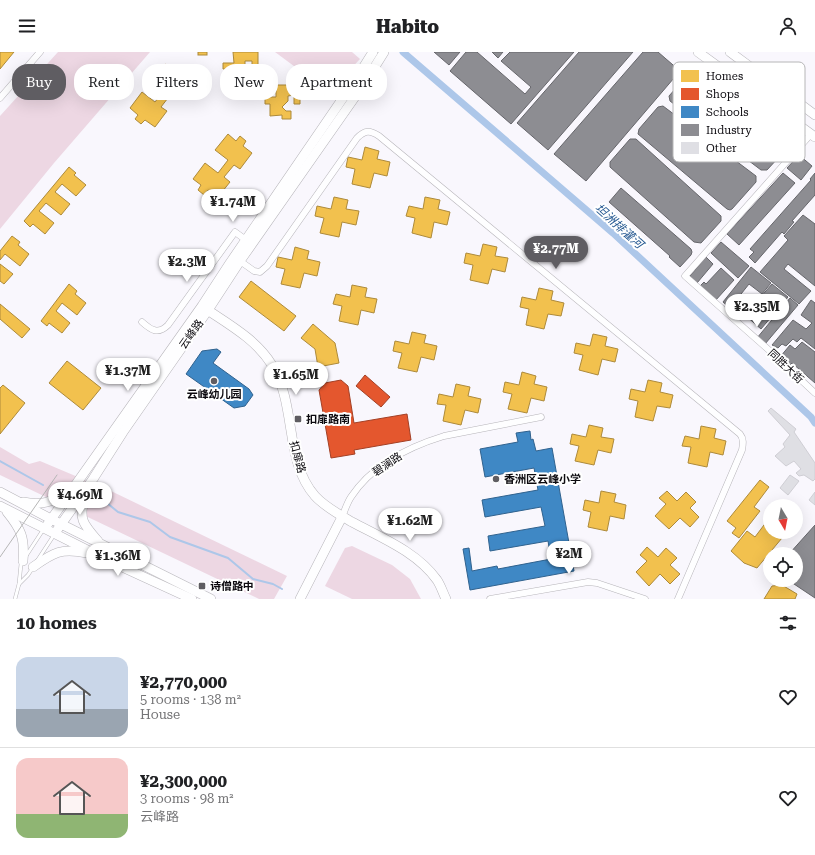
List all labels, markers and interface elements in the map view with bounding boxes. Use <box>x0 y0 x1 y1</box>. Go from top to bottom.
icon: menu <box>16 15 38 37</box>
icon: person <box>777 15 799 37</box>
text: Habito <box>376 16 439 37</box>
legend <box>673 62 805 162</box>
chip: Buy <box>12 64 66 100</box>
chip: Rent <box>74 64 134 100</box>
chip: Filters <box>142 64 212 100</box>
chip: New <box>220 64 278 100</box>
chip: Apartment <box>286 64 387 100</box>
text: Homes <box>706 70 743 83</box>
text: Shops <box>706 88 739 101</box>
text: Schools <box>706 106 748 119</box>
text: Industry <box>706 124 752 137</box>
text: Other <box>706 142 737 155</box>
pin: ¥1.74M <box>200 189 266 223</box>
text: ¥1.74M <box>210 194 256 209</box>
water label: 坦洲排灌河 <box>592 201 647 253</box>
pin: ¥2.77M <box>523 236 589 270</box>
text: ¥2.77M <box>533 241 579 256</box>
pin: ¥2.3M <box>159 249 215 283</box>
text: ¥2.3M <box>168 254 206 269</box>
pin: ¥2.35M <box>724 294 790 328</box>
text: ¥2.35M <box>734 299 780 314</box>
street label: 云峰路 <box>177 317 206 352</box>
street label: 同胜大街 <box>765 347 806 386</box>
pin: ¥1.37M <box>95 358 161 392</box>
pin: ¥1.65M <box>263 362 329 396</box>
text: ¥1.37M <box>105 363 151 378</box>
text: ¥1.65M <box>273 367 319 382</box>
marker: 云峰幼儿园 <box>209 376 219 386</box>
place label: 云峰幼儿园 <box>187 388 242 401</box>
place label: 扣扉路南 <box>306 413 350 426</box>
marker: 扣扉路南 <box>293 414 303 424</box>
street label: 扣扉路 <box>287 440 308 475</box>
street label: 碧澜路 <box>370 450 405 479</box>
place label: 香洲区云峰小学 <box>504 473 581 486</box>
marker: 香洲区云峰小学 <box>491 474 501 484</box>
pin: ¥4.69M <box>47 482 113 516</box>
text: ¥4.69M <box>57 487 103 502</box>
north arrow <box>763 499 803 539</box>
map controls <box>763 499 803 587</box>
pin: ¥1.62M <box>377 508 443 542</box>
text: ¥1.62M <box>387 513 433 528</box>
pin: ¥2M <box>550 541 588 575</box>
pin: ¥1.36M <box>85 543 151 577</box>
text: ¥2M <box>555 546 583 561</box>
button: locate <box>763 547 803 587</box>
text: ¥1.36M <box>95 548 141 563</box>
place label: 诗僧路中 <box>210 580 254 593</box>
marker: 诗僧路中 <box>197 581 207 591</box>
icon: filters <box>777 612 799 634</box>
text: 10 homes <box>16 613 97 633</box>
text: ¥2,770,000 <box>140 672 227 692</box>
icon: home <box>48 673 96 721</box>
icon: heart <box>777 686 799 708</box>
text: 5 rooms · 138 m² <box>140 692 241 707</box>
text: House <box>140 707 180 722</box>
text: ¥2,300,000 <box>140 771 227 791</box>
icon: home <box>48 774 96 822</box>
icon: heart <box>777 787 799 809</box>
text: 3 rooms · 98 m² <box>140 791 234 806</box>
text: 云峰路 <box>140 809 179 824</box>

